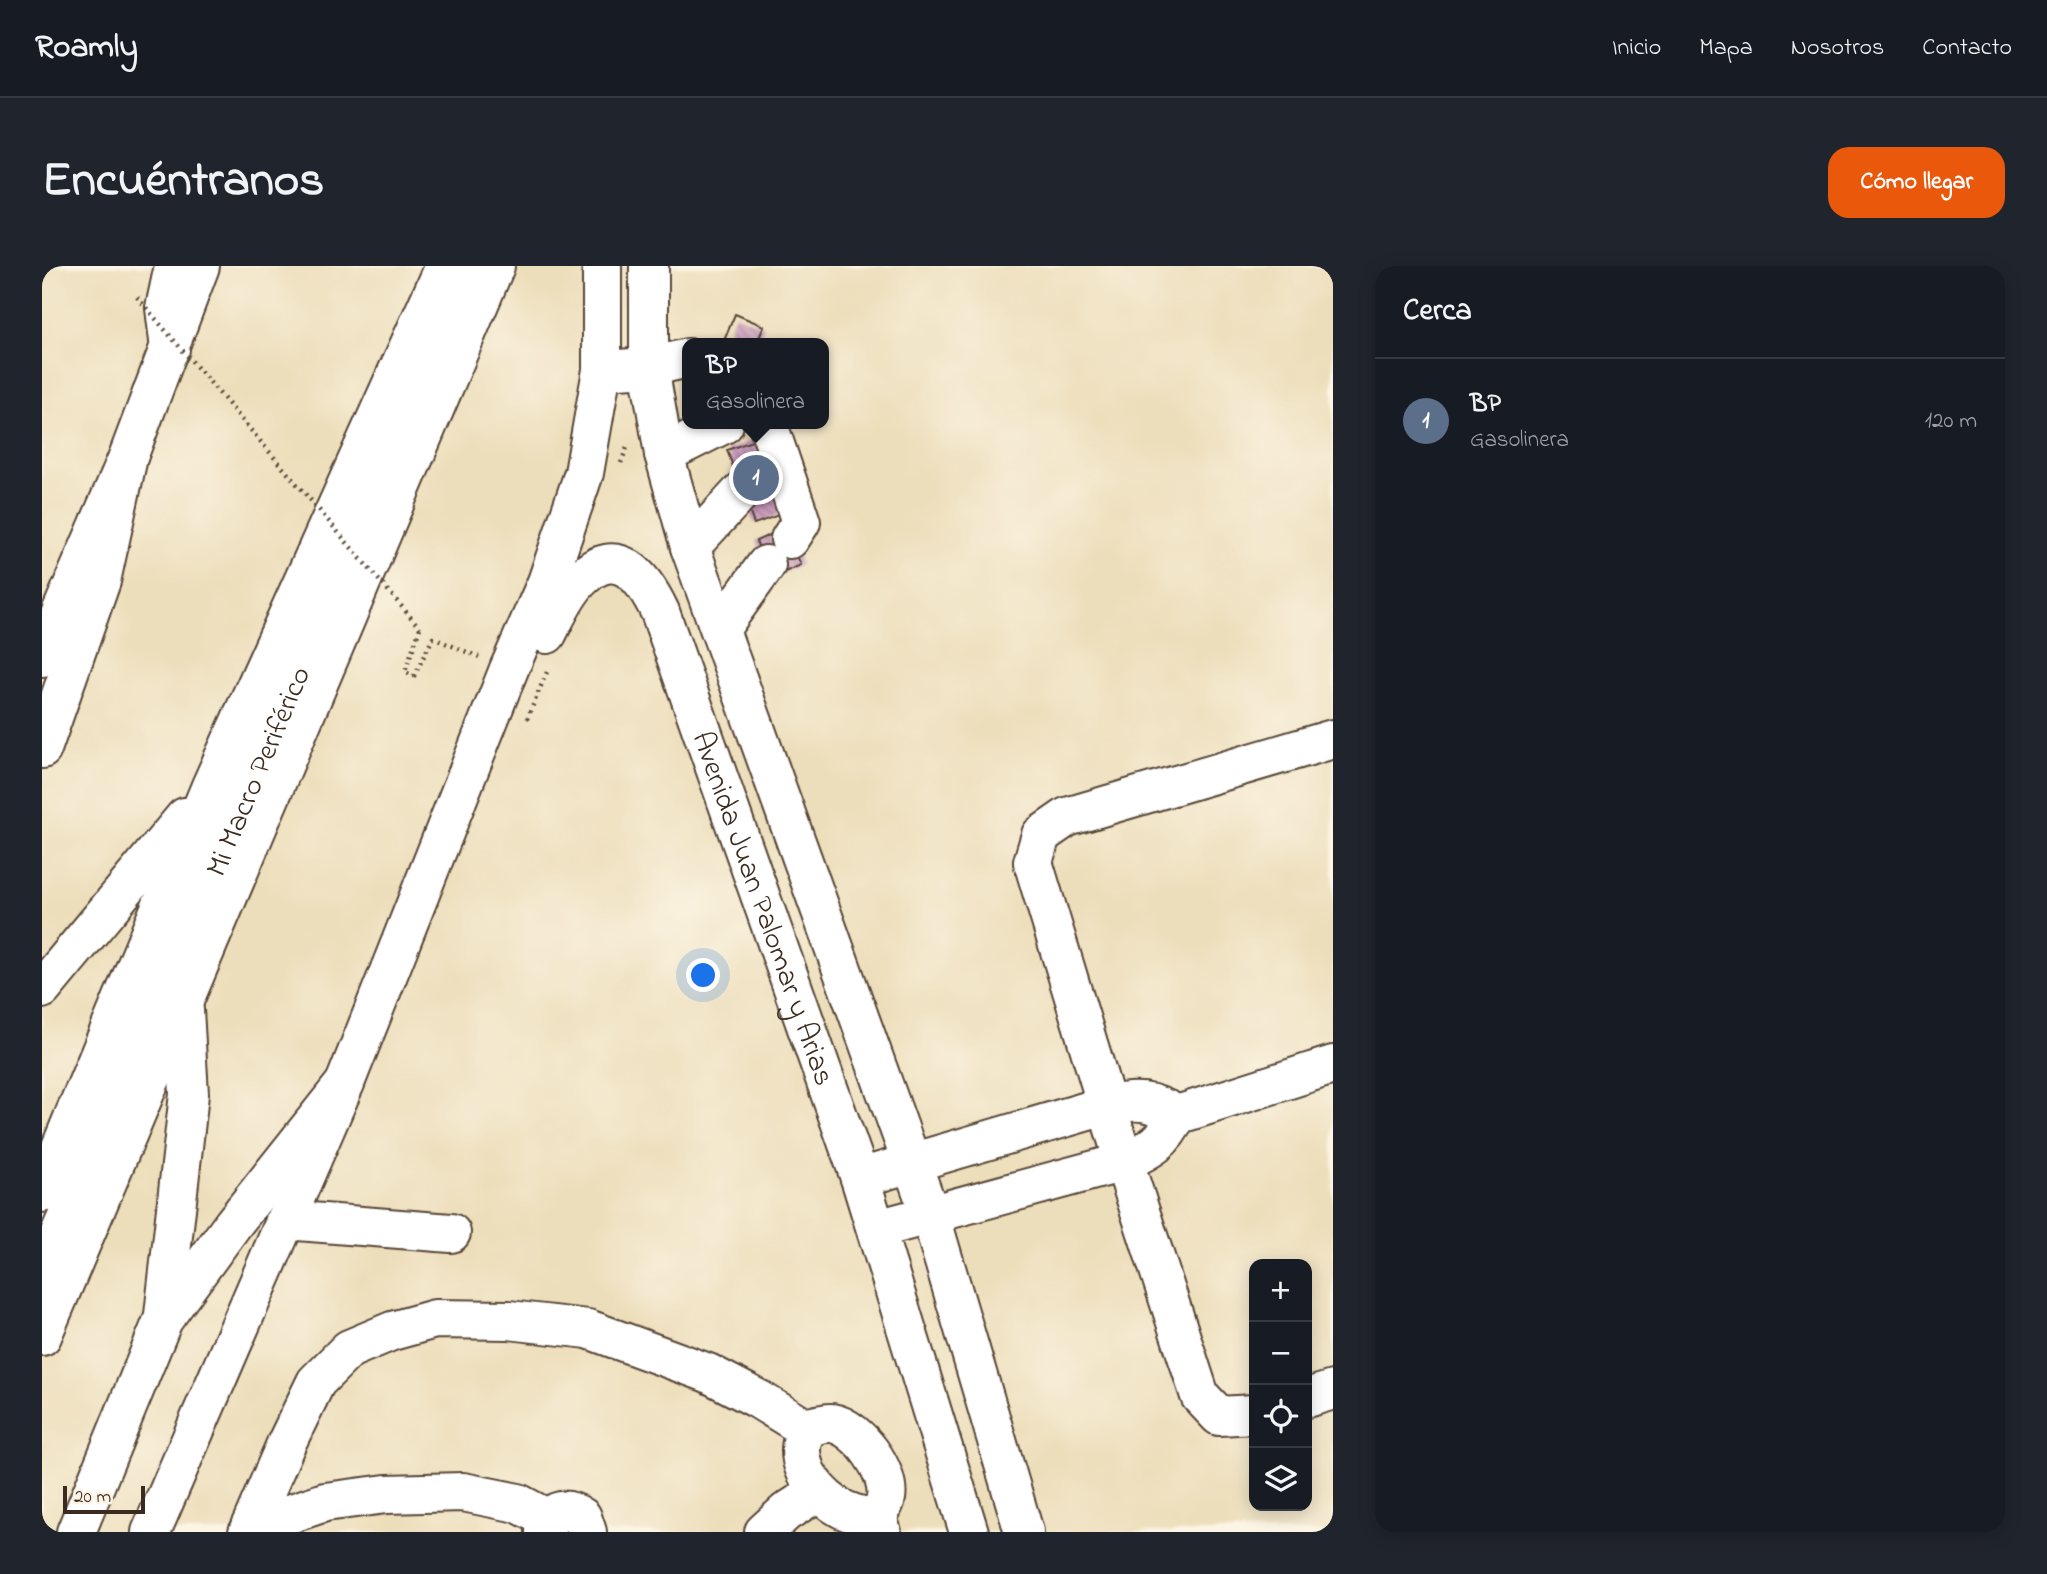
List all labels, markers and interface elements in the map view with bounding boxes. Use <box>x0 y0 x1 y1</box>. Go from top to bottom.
text: Roamly <box>35 24 138 72</box>
text: Inicio <box>1612 31 1661 66</box>
text: Mapa <box>1699 31 1753 66</box>
text: Nosotros <box>1791 31 1884 66</box>
text: Contacto <box>1922 31 2012 66</box>
text: Encuéntranos <box>42 146 324 218</box>
button: Cómo llegar <box>1828 147 2005 218</box>
text: Cerca <box>1403 290 1472 334</box>
popup <box>682 338 829 429</box>
text: BP <box>706 348 737 386</box>
text: Gasolinera <box>706 386 805 419</box>
text: BP <box>1470 386 1501 424</box>
text: 1 <box>1422 405 1430 438</box>
text: 120 m <box>1925 405 1977 438</box>
text: Gasolinera <box>1470 424 1569 457</box>
pin: 1 <box>733 452 779 504</box>
street label: Mi Macro Periférico <box>196 660 324 884</box>
street label: Avenida Juan Palomar y Arias <box>679 726 845 1092</box>
your location <box>686 958 720 992</box>
map controls <box>1249 1259 1312 1511</box>
button: + <box>1249 1259 1312 1322</box>
button: − <box>1249 1322 1312 1385</box>
button: locate <box>1249 1385 1312 1448</box>
button: layers <box>1249 1448 1312 1511</box>
scale bar <box>63 1483 145 1515</box>
text: 20 m <box>74 1484 111 1511</box>

